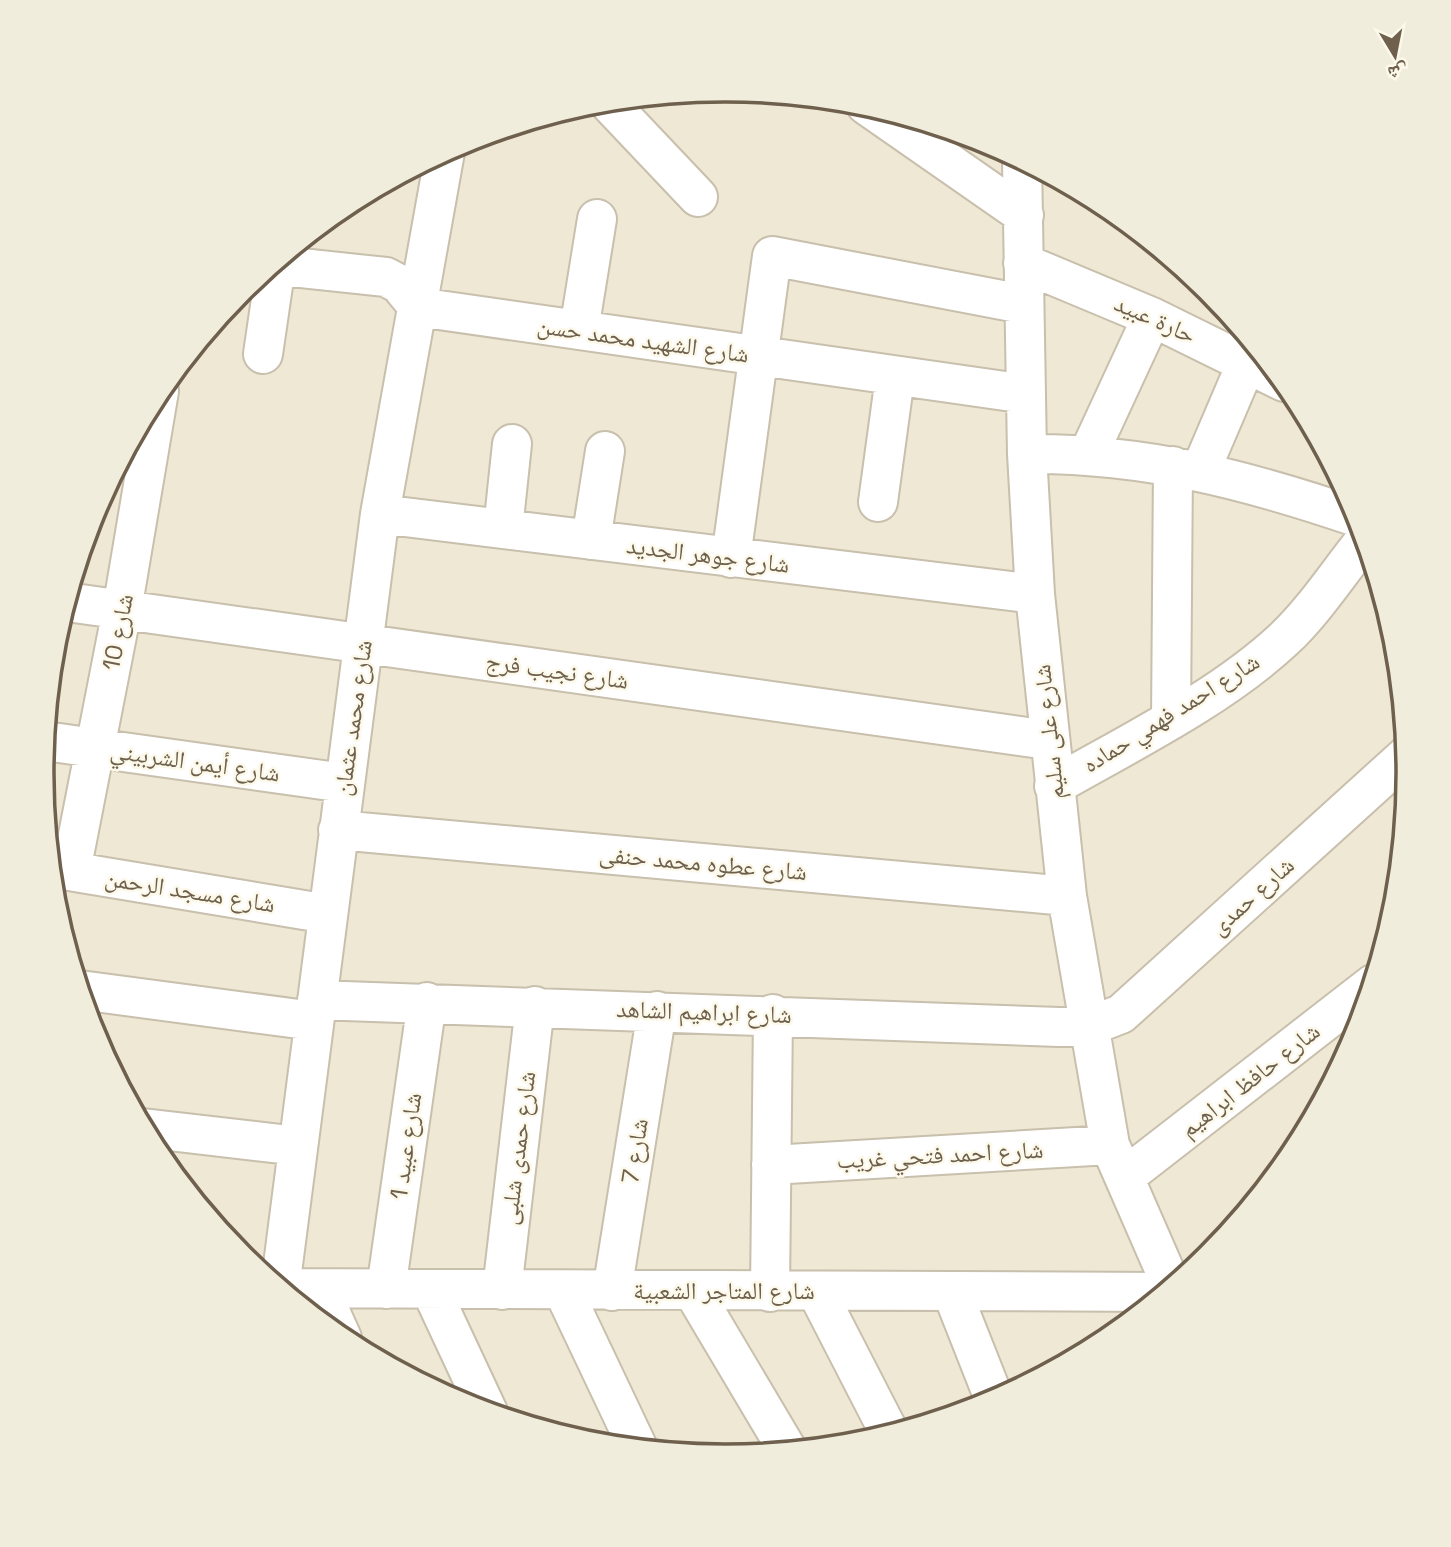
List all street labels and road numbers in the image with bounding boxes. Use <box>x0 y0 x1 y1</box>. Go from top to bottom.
street label: حارة عبيد <box>1110 287 1201 350</box>
street label: شارع الشهيد محمد حسن <box>535 309 751 370</box>
street label: شارع جوهر الجديد <box>625 529 791 580</box>
street label: شارع 10 <box>95 591 140 673</box>
street label: شارع محمد عثمان <box>326 638 379 798</box>
street label: شارع نجيب فرج <box>484 645 630 696</box>
street label: شارع احمد فهمي حماده <box>1076 646 1267 783</box>
street label: شارع على سليم <box>1026 663 1072 801</box>
street label: شارع أيمن الشربيني <box>108 734 282 793</box>
street label: شارع عطوه محمد حنفى <box>598 838 808 887</box>
street label: شارع حمدى <box>1203 850 1300 942</box>
street label: شارع مسجد الرحمن <box>103 862 277 919</box>
street label: شارع ابراهيم الشاهد <box>616 993 792 1031</box>
street label: شارع حافظ ابراهيم <box>1173 1015 1327 1145</box>
street label: شارع حمدى شلبى <box>493 1069 542 1227</box>
street label: شارع عبيد 1 <box>383 1091 428 1201</box>
street label: شارع 7 <box>614 1116 655 1186</box>
street label: شارع احمد فتحي غريب <box>836 1134 1044 1179</box>
street label: شارع المتاجر الشعبية <box>633 1275 815 1306</box>

